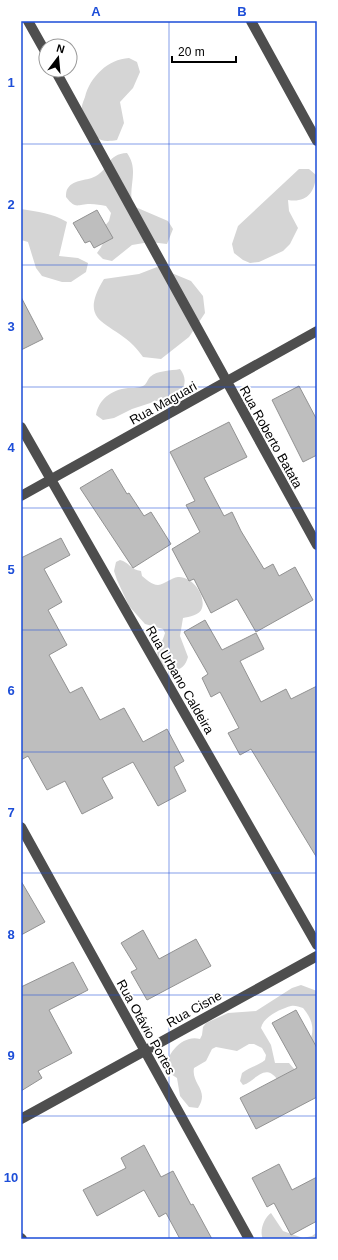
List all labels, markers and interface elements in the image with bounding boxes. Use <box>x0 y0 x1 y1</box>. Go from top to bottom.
text: A <box>91 4 101 19</box>
text: B <box>237 4 247 19</box>
north arrow <box>38 38 78 78</box>
scale bar <box>172 38 236 64</box>
text: N <box>55 42 66 55</box>
text: 20 m <box>178 45 205 59</box>
text: 1 <box>7 75 15 90</box>
text: 2 <box>7 197 15 212</box>
text: 3 <box>7 319 15 334</box>
street label: Rua Maguari <box>127 378 199 428</box>
street label: Rua Roberto Batata <box>237 383 306 492</box>
text: 4 <box>7 440 15 455</box>
text: 5 <box>7 562 15 577</box>
street label: Rua Urbano Caldeira <box>143 623 217 737</box>
text: 6 <box>7 683 15 698</box>
text: 7 <box>7 805 15 820</box>
text: 8 <box>7 927 15 942</box>
street label: Rua Otávio Portes <box>114 977 179 1078</box>
street label: Rua Cisne <box>164 988 224 1030</box>
text: 9 <box>7 1048 15 1063</box>
text: 10 <box>4 1170 18 1185</box>

